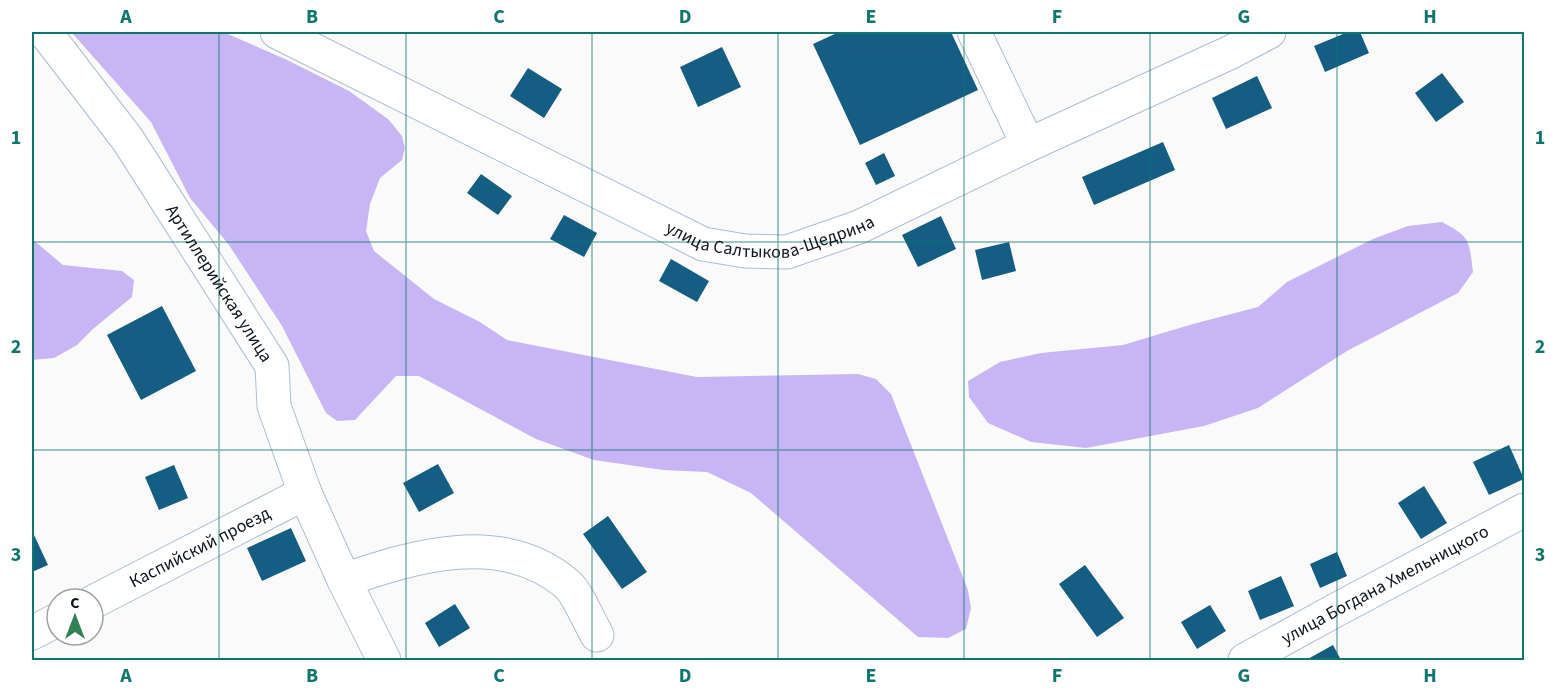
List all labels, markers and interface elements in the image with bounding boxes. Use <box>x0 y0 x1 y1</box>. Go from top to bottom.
text: A <box>119 3 132 31</box>
text: B <box>306 3 318 31</box>
text: C <box>493 3 505 31</box>
text: D <box>679 3 691 31</box>
text: E <box>866 3 876 31</box>
text: F <box>1052 3 1062 31</box>
text: G <box>1238 3 1250 31</box>
text: H <box>1423 3 1437 31</box>
text: 1 <box>11 124 21 152</box>
text: 1 <box>1535 124 1545 152</box>
street label: Артиллерийская улица <box>159 200 278 367</box>
street label: улица Салтыкова-Щедрина <box>663 204 879 234</box>
text: улица Салтыкова-Щедрина <box>661 209 879 265</box>
text: 2 <box>11 333 21 361</box>
text: 2 <box>1535 333 1545 361</box>
street label: Каспийский проезд <box>125 501 275 594</box>
street label: улица Богдана Хмельницкого <box>1277 519 1493 651</box>
text: 3 <box>11 541 21 569</box>
text: 3 <box>1535 541 1545 569</box>
north arrow <box>45 587 105 647</box>
text: С <box>70 592 80 614</box>
text: A <box>119 662 132 690</box>
text: B <box>306 662 318 690</box>
text: C <box>493 662 505 690</box>
text: D <box>679 662 691 690</box>
text: E <box>866 662 876 690</box>
text: F <box>1052 662 1062 690</box>
text: G <box>1238 662 1250 690</box>
text: H <box>1423 662 1437 690</box>

